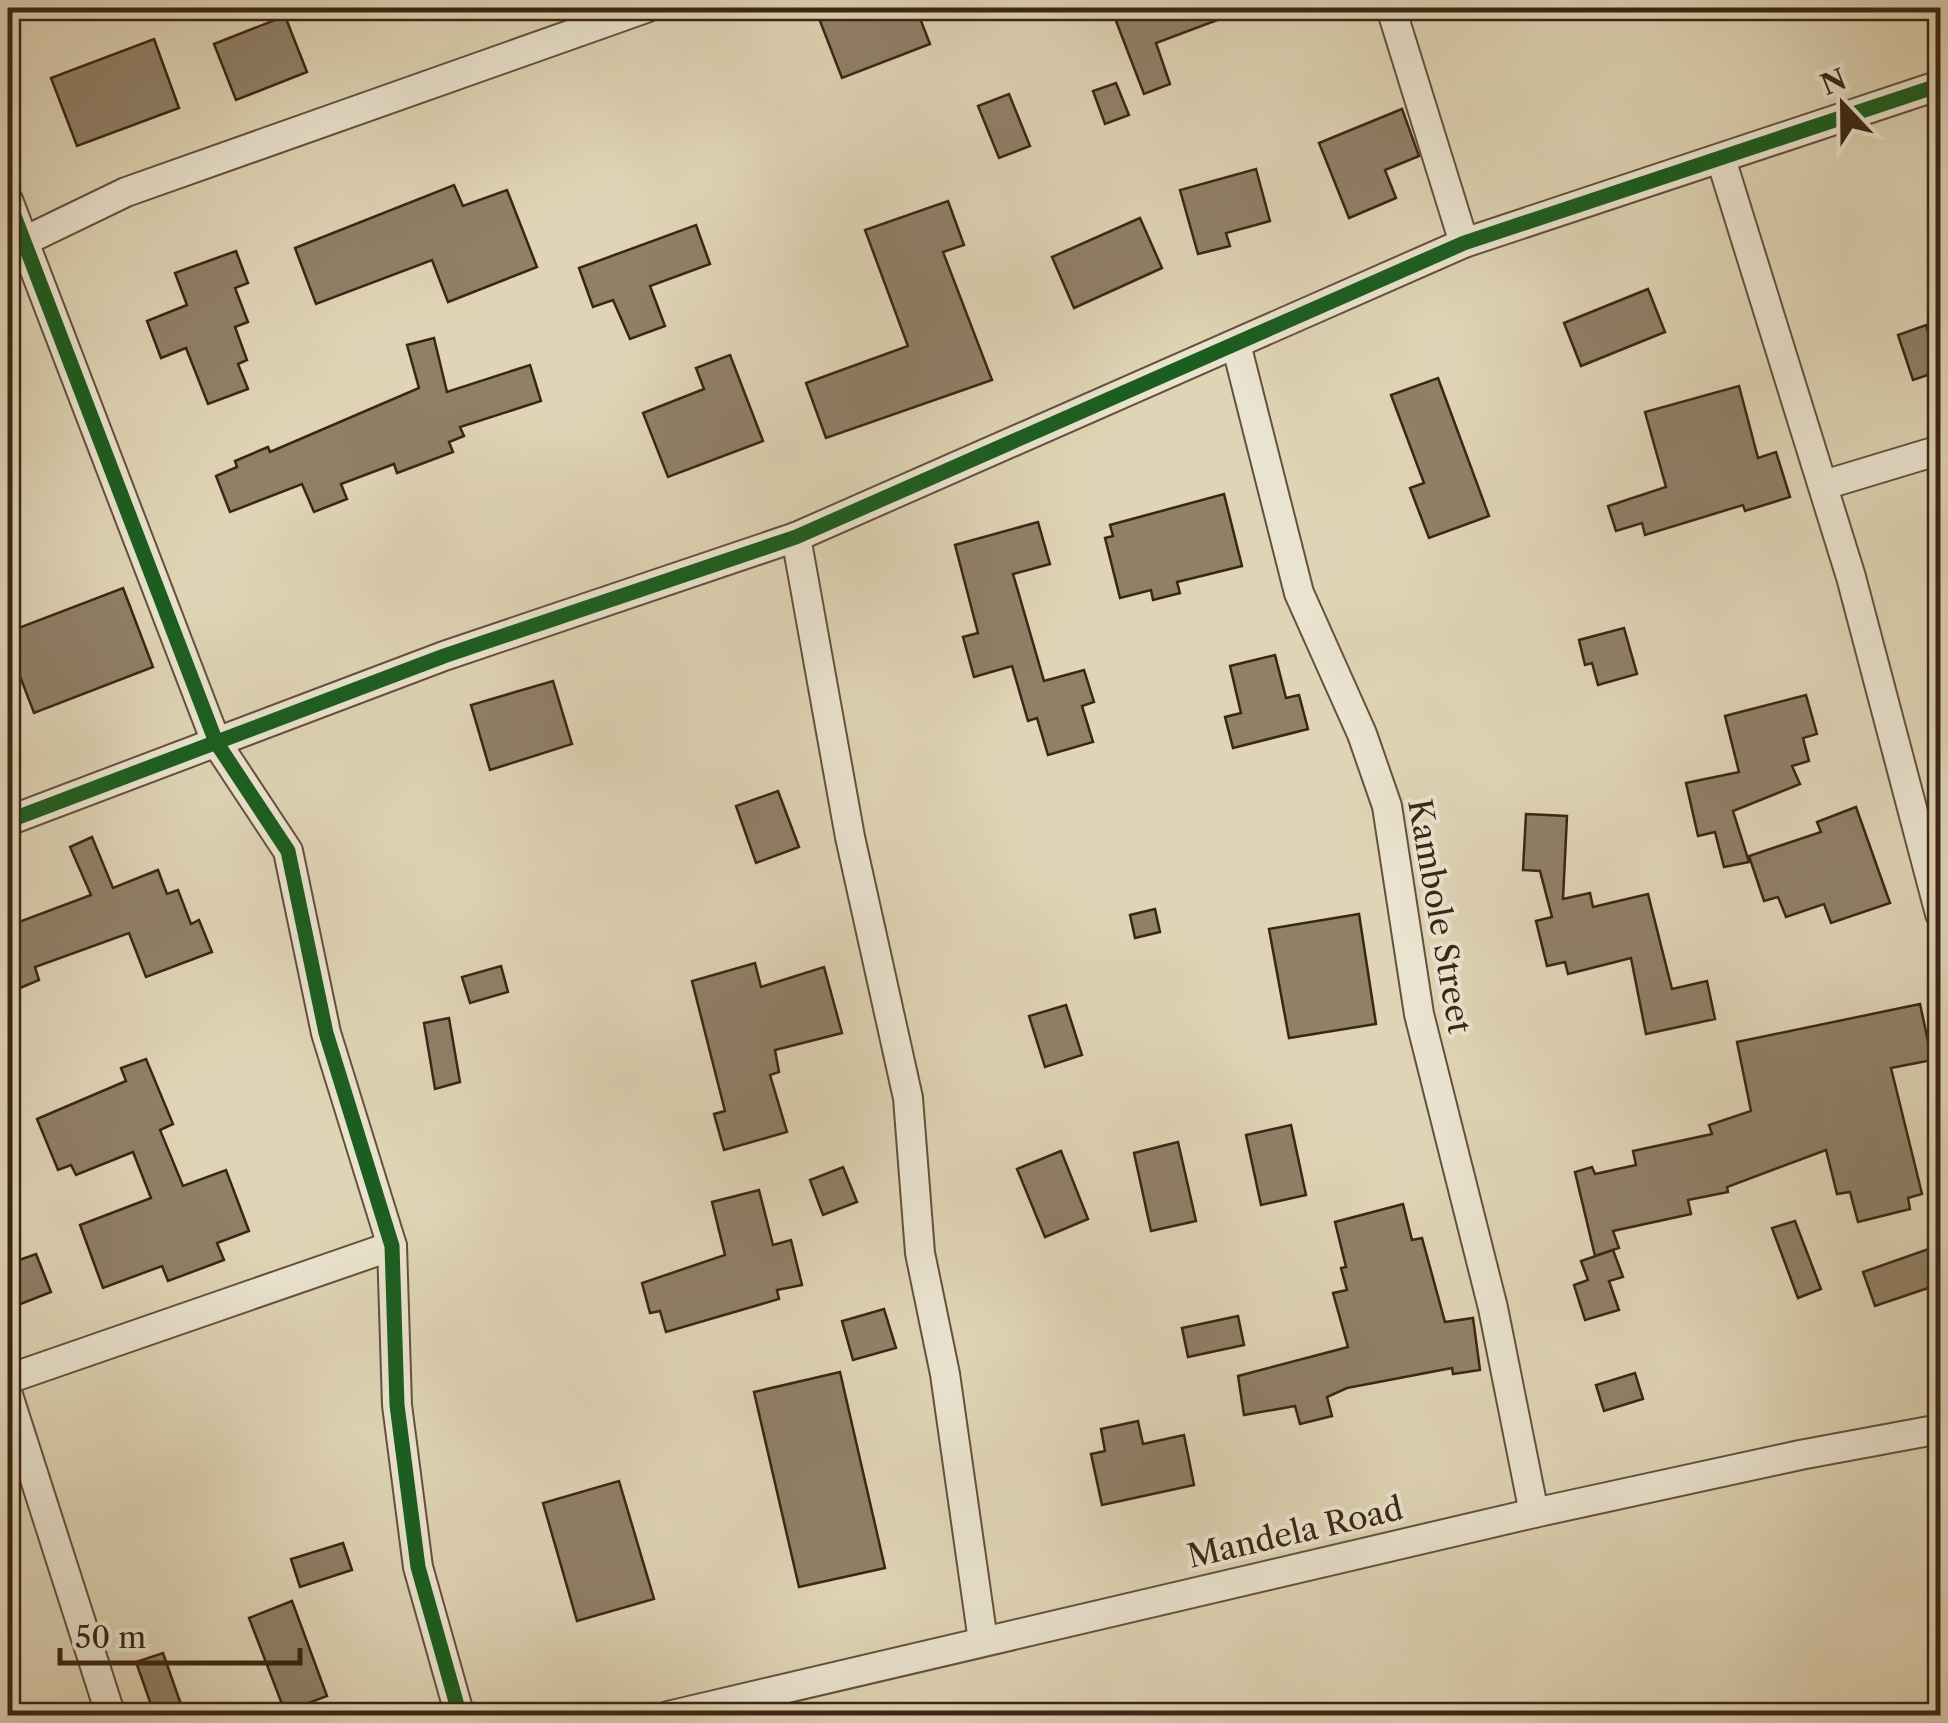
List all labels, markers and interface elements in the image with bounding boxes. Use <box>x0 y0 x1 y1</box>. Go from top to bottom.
north arrow <box>1793 55 1893 155</box>
text: N <box>1816 61 1851 102</box>
street label: Kambole Street <box>1400 796 1480 1037</box>
street label: Mandela Road <box>1183 1488 1407 1576</box>
scale bar <box>60 1603 300 1665</box>
text: 50 m <box>75 1619 146 1656</box>

